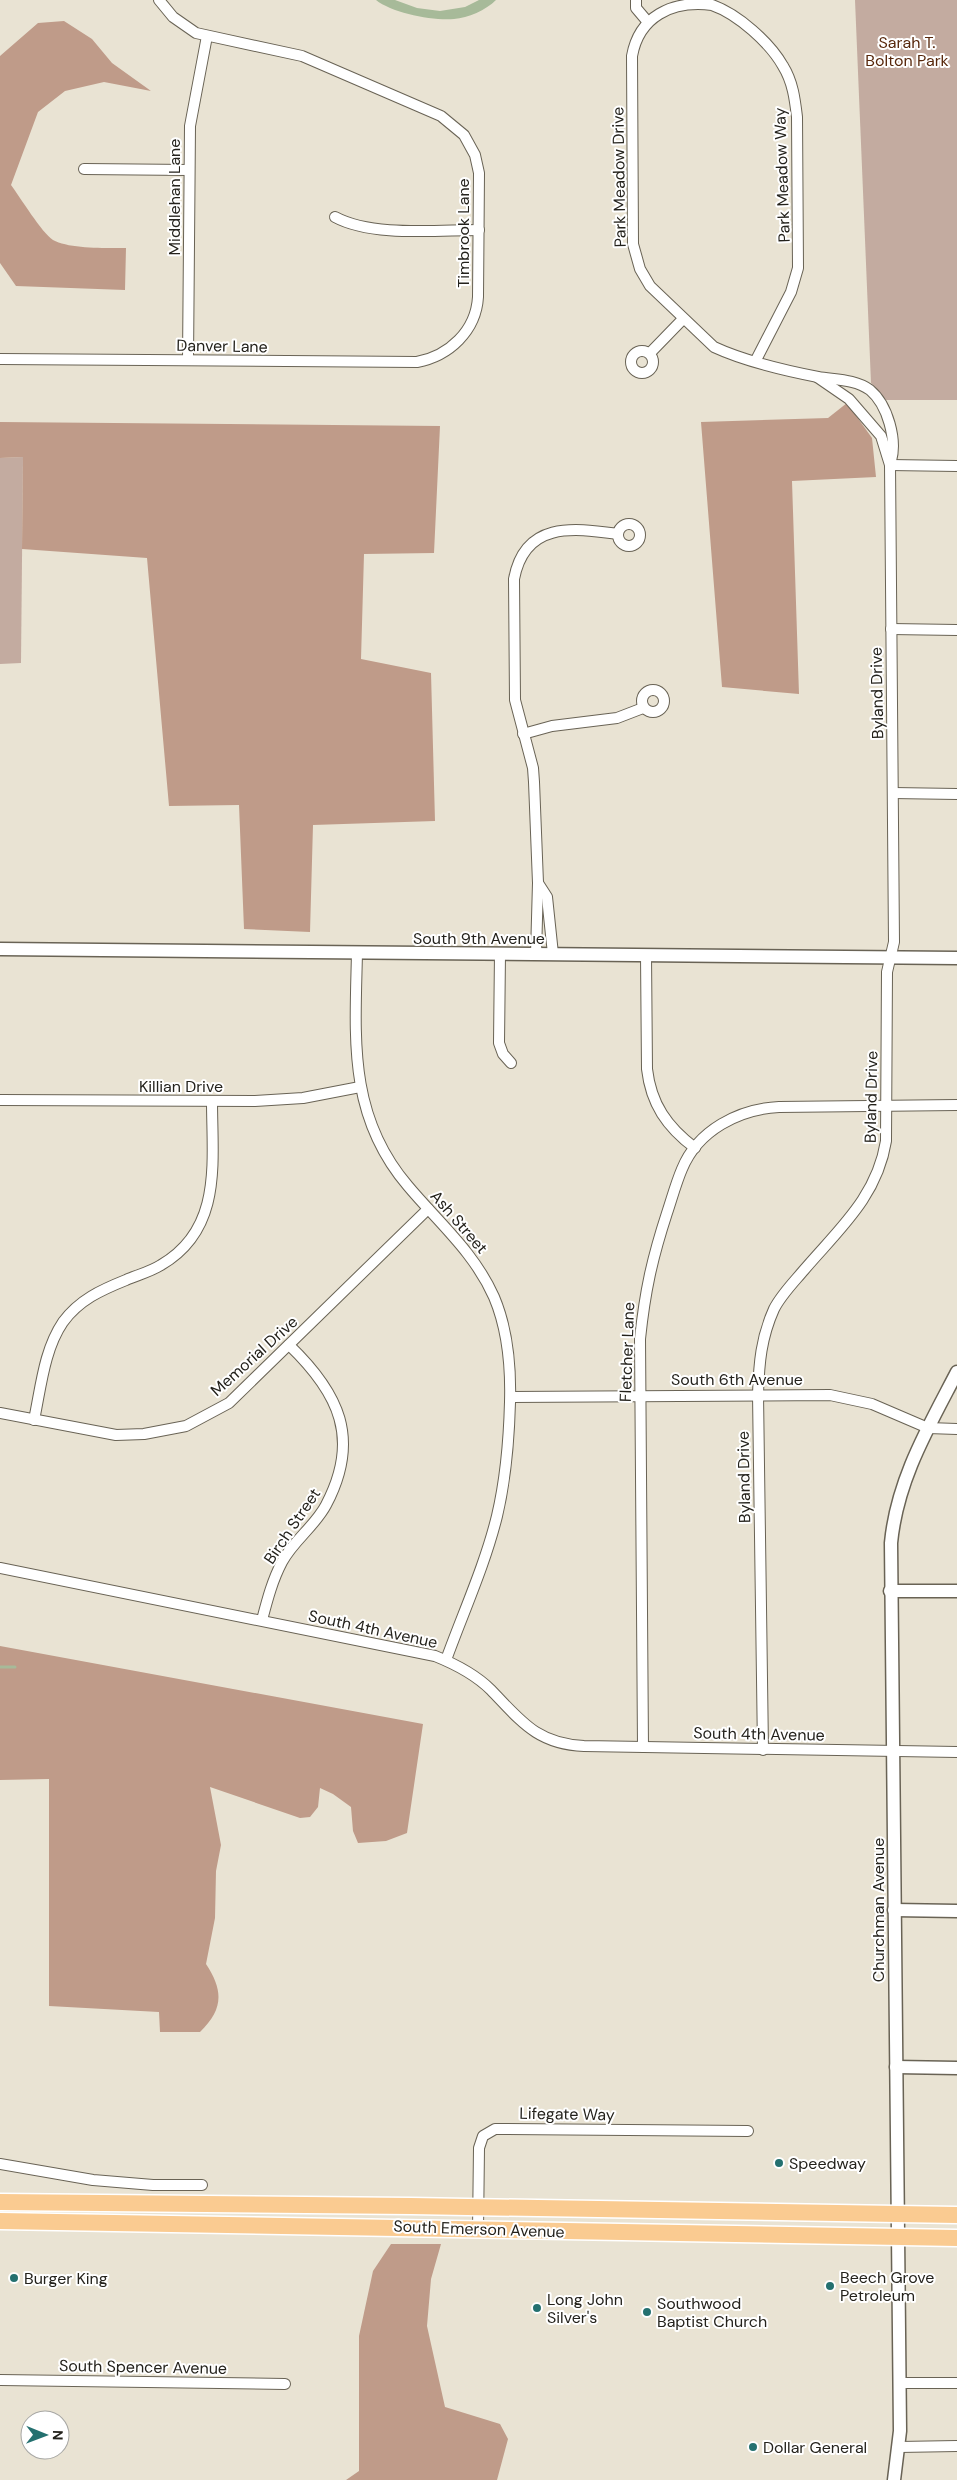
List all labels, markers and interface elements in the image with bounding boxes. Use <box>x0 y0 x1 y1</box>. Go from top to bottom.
park label: Sarah T. Bolton Park <box>865 32 949 71</box>
street label: Park Meadow Drive <box>607 106 631 248</box>
street label: Park Meadow Way <box>769 107 795 243</box>
street label: Middlehan Lane <box>164 139 185 255</box>
street label: Timbrook Lane <box>453 178 474 288</box>
street label: Danver Lane <box>176 335 268 357</box>
street label: Byland Drive <box>866 647 888 739</box>
street label: South 9th Avenue <box>413 928 545 949</box>
street label: Byland Drive <box>860 1051 882 1143</box>
street label: Killian Drive <box>139 1076 223 1097</box>
street label: Ash Street <box>426 1186 492 1258</box>
street label: Fletcher Lane <box>615 1302 639 1402</box>
street label: Memorial Drive <box>206 1311 302 1401</box>
street label: South 6th Avenue <box>671 1369 803 1390</box>
street label: Byland Drive <box>733 1431 755 1523</box>
street label: Birch Street <box>259 1484 325 1568</box>
street label: South 4th Avenue <box>307 1605 439 1653</box>
street label: South 4th Avenue <box>693 1722 825 1746</box>
street label: Churchman Avenue <box>868 1838 889 1982</box>
street label: Lifegate Way <box>519 2103 615 2125</box>
place label: Speedway <box>789 2153 866 2174</box>
marker: Speedway <box>773 2157 785 2169</box>
street label: South Emerson Avenue <box>393 2216 565 2242</box>
place label: Beech Grove Petroleum <box>840 2267 934 2306</box>
place label: Burger King <box>24 2268 108 2289</box>
marker: Burger King <box>8 2272 20 2284</box>
marker: Beech Grove Petroleum <box>824 2280 836 2292</box>
place label: Long John Silver's <box>547 2289 623 2328</box>
place label: Southwood Baptist Church <box>657 2293 767 2332</box>
marker: Long John Silver's <box>531 2302 543 2314</box>
marker: Southwood Baptist Church <box>641 2306 653 2318</box>
street label: South Spencer Avenue <box>59 2355 227 2379</box>
north arrow <box>20 2410 70 2460</box>
text: N <box>49 2430 67 2440</box>
place label: Dollar General <box>763 2437 867 2458</box>
marker: Dollar General <box>747 2441 759 2453</box>

